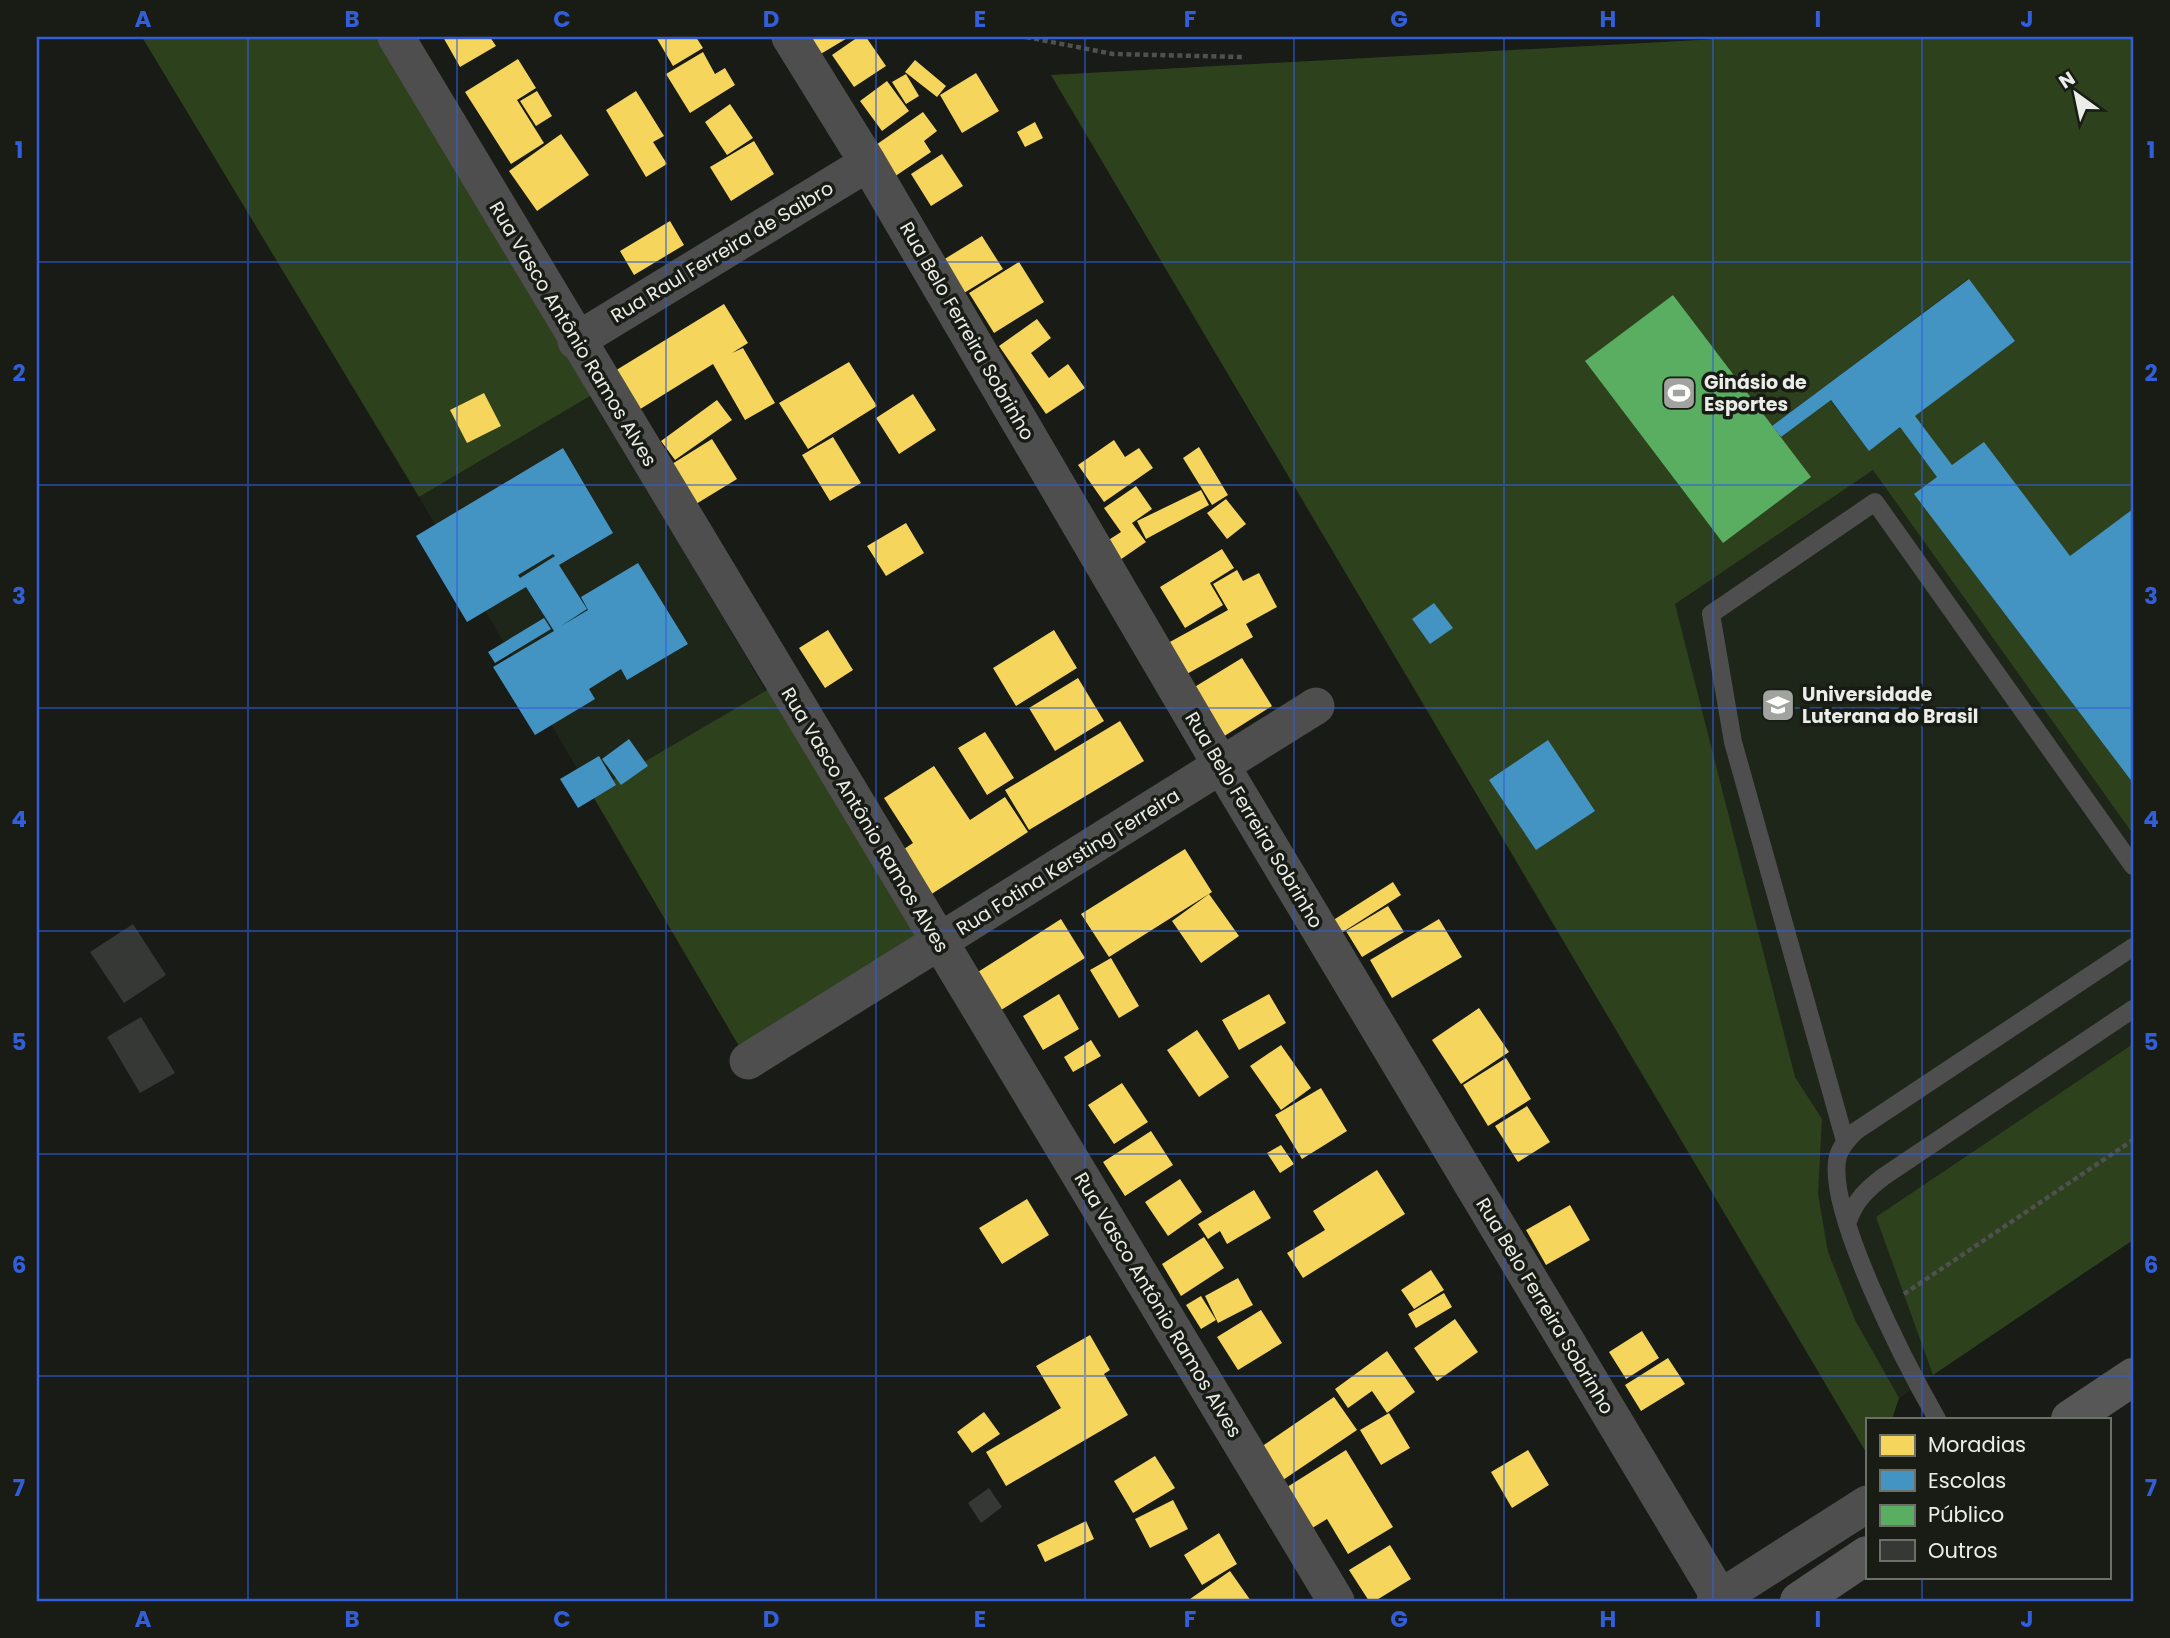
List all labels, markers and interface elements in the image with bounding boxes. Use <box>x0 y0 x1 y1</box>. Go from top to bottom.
text: A <box>135 3 152 35</box>
text: B <box>344 3 360 35</box>
text: C <box>553 3 571 35</box>
text: D <box>763 3 779 35</box>
text: E <box>974 3 986 35</box>
text: F <box>1184 3 1196 35</box>
text: G <box>1390 3 1408 35</box>
text: H <box>1600 3 1616 35</box>
text: I <box>1815 3 1821 35</box>
text: J <box>2020 3 2034 35</box>
north arrow <box>2040 60 2110 130</box>
text: N <box>2054 65 2080 95</box>
text: 1 <box>15 134 23 166</box>
text: 1 <box>2147 134 2155 166</box>
street label: Rua Raul Ferreira de Saibro <box>606 175 838 329</box>
street label: Rua Vasco Antônio Ramos Alves <box>483 196 663 472</box>
street label: Rua Belo Ferreira Sobrinho <box>893 217 1041 445</box>
text: 2 <box>12 357 26 389</box>
text: 2 <box>2144 357 2158 389</box>
place label: Ginásio de Esportes <box>1704 369 1807 418</box>
sports icon: Ginásio de Esportes <box>1660 374 1698 412</box>
text: 3 <box>12 580 26 612</box>
text: 3 <box>2144 580 2158 612</box>
place label: Universidade Luterana do Brasil <box>1802 681 1978 730</box>
street label: Rua Vasco Antônio Ramos Alves <box>775 682 955 958</box>
school or university icon: Universidade Luterana do Brasil <box>1759 686 1797 724</box>
street label: Rua Belo Ferreira Sobrinho <box>1178 707 1330 933</box>
street label: Rua Fotina Kersting Ferreira <box>951 782 1185 942</box>
text: 4 <box>11 803 27 835</box>
text: 4 <box>2143 803 2159 835</box>
text: 5 <box>12 1026 26 1058</box>
text: 5 <box>2144 1026 2158 1058</box>
street label: Rua Vasco Antônio Ramos Alves <box>1068 1167 1248 1443</box>
street label: Rua Belo Ferreira Sobrinho <box>1469 1193 1621 1419</box>
text: 6 <box>12 1249 26 1281</box>
text: 6 <box>2144 1249 2158 1281</box>
legend <box>1866 1418 2110 1578</box>
text: Moradias <box>1928 1430 2026 1459</box>
text: Escolas <box>1928 1466 2006 1495</box>
text: 7 <box>13 1472 25 1504</box>
text: 7 <box>2145 1472 2157 1504</box>
text: Público <box>1928 1500 2004 1529</box>
text: Outros <box>1928 1536 1998 1565</box>
text: A <box>135 1603 152 1635</box>
text: B <box>344 1603 360 1635</box>
text: C <box>553 1603 571 1635</box>
text: D <box>763 1603 779 1635</box>
text: E <box>974 1603 986 1635</box>
text: F <box>1184 1603 1196 1635</box>
text: G <box>1390 1603 1408 1635</box>
text: H <box>1600 1603 1616 1635</box>
text: I <box>1815 1603 1821 1635</box>
text: J <box>2020 1603 2034 1635</box>

